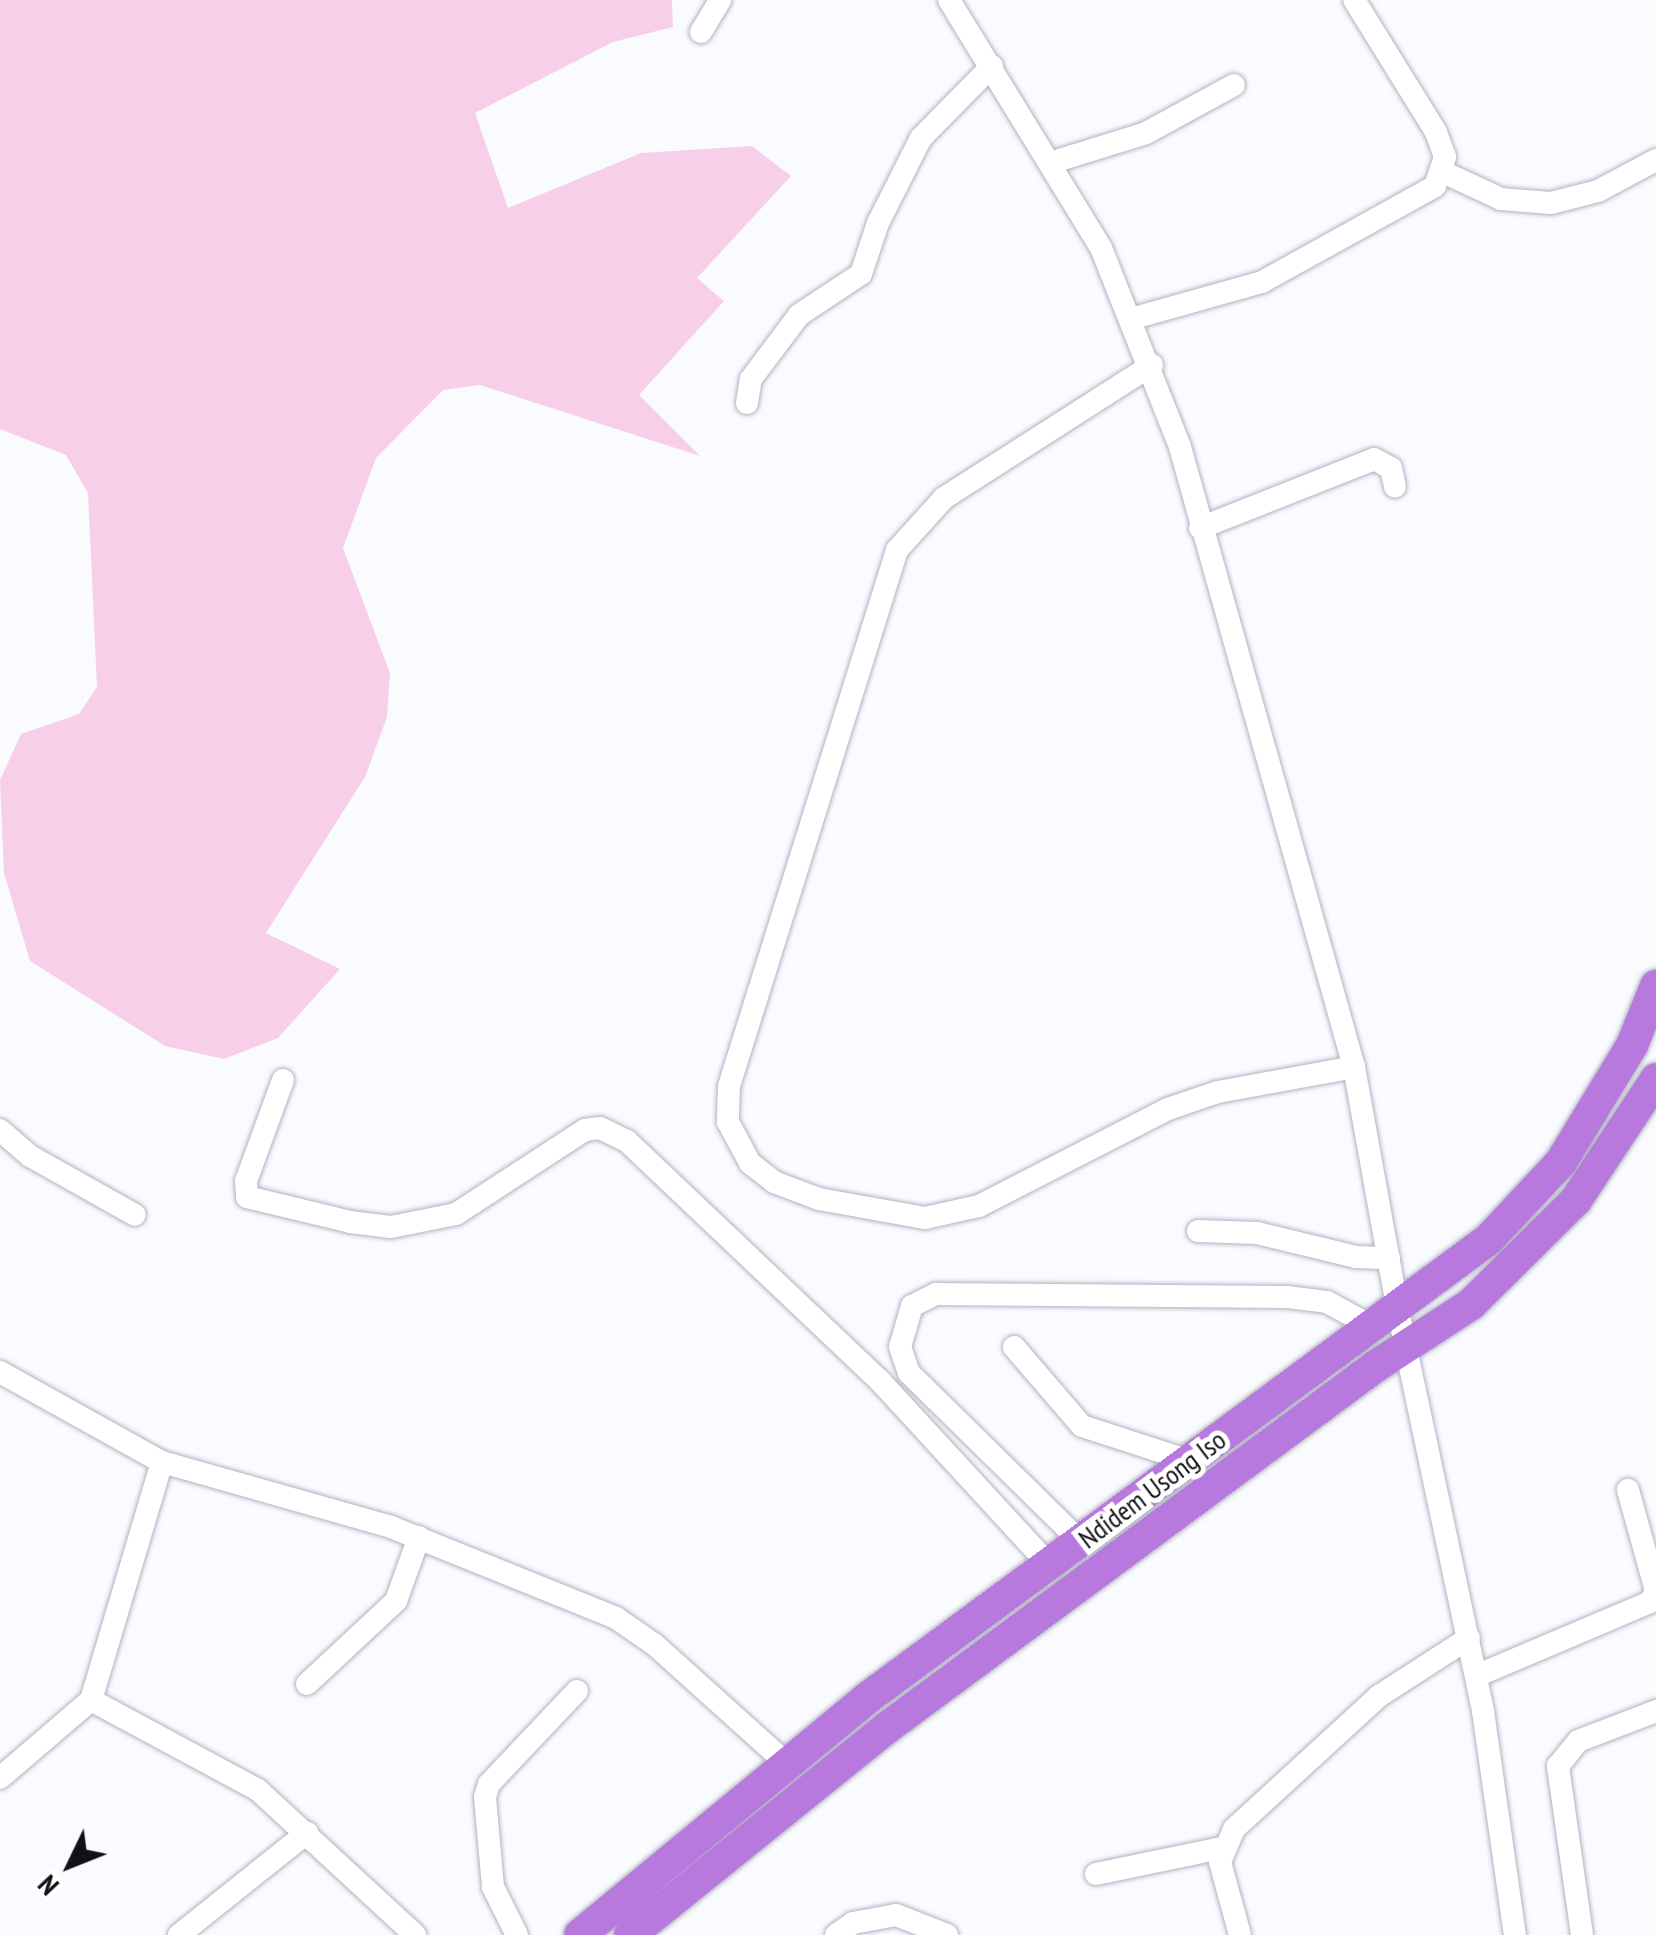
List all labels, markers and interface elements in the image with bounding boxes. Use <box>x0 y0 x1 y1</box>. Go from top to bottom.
street label: Ndidem Usong Iso <box>1072 1423 1232 1555</box>
north arrow <box>20 1815 120 1915</box>
text: N <box>29 1868 66 1904</box>

